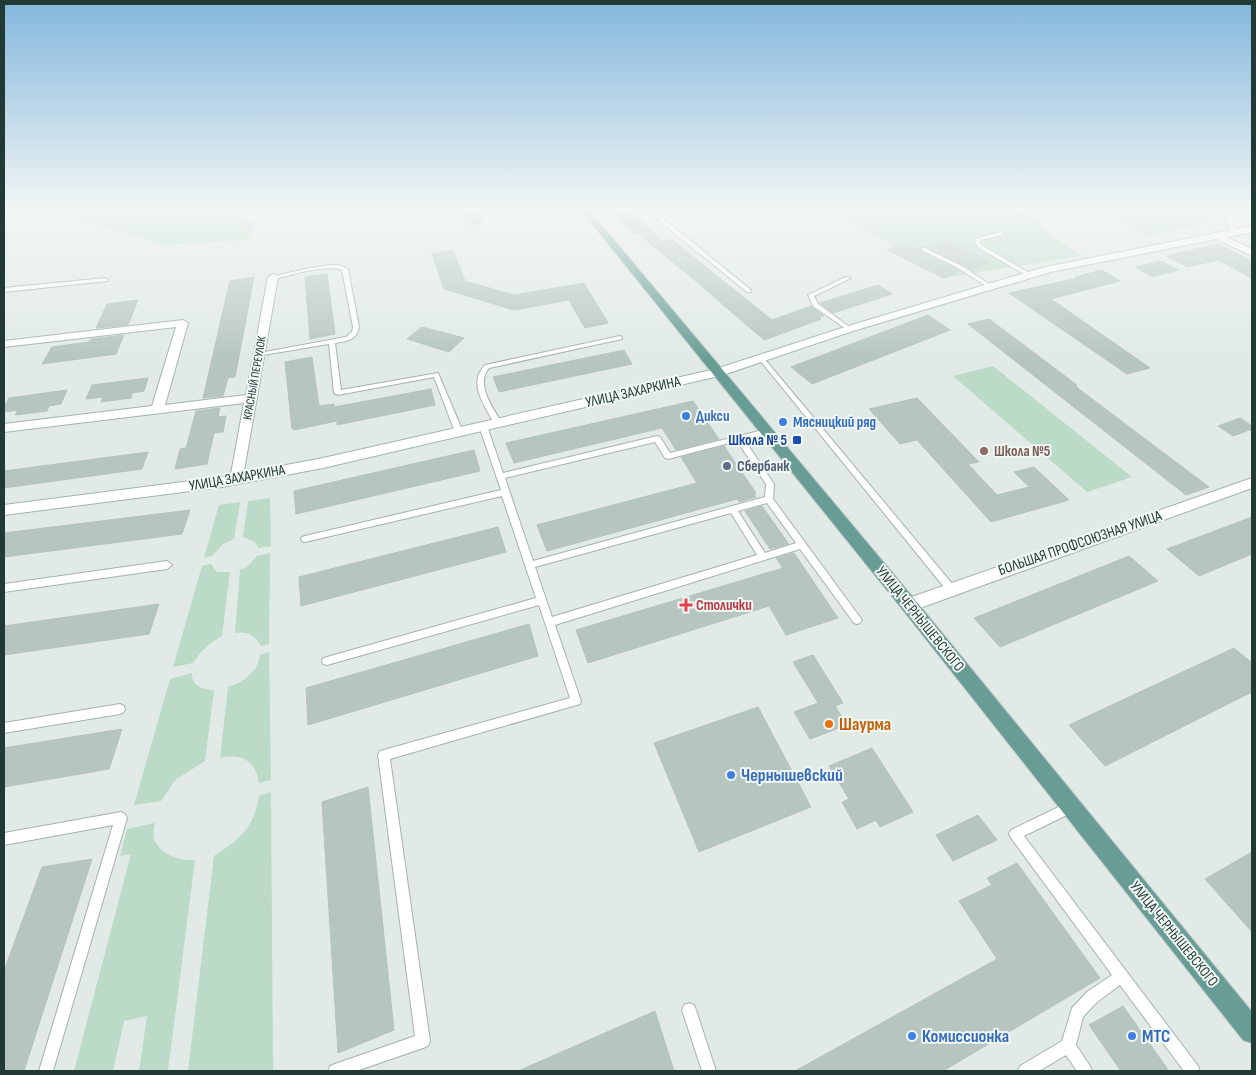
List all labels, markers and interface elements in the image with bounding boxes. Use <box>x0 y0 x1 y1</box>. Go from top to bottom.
street label: КРАСНЫЙ ПЕРЕУЛОК <box>240 334 270 421</box>
street label: УЛИЦА ЗАХАРКИНА <box>584 372 683 412</box>
place label: Дикси <box>696 407 729 426</box>
marker: Дикси <box>680 410 692 422</box>
place label: Мясницкий ряд <box>793 413 876 432</box>
marker: Мясницкий ряд <box>777 416 789 428</box>
place label: Школа № 5 <box>728 431 787 450</box>
marker: Школа № 5 <box>791 434 803 446</box>
place label: Школа №5 <box>994 442 1051 461</box>
marker: Школа №5 <box>978 445 990 457</box>
place label: Сбербанк <box>737 457 790 476</box>
street label: УЛИЦА ЗАХАРКИНА <box>188 460 287 496</box>
marker: Сбербанк <box>721 460 733 472</box>
street label: БОЛЬШАЯ ПРОФСОЮЗНАЯ УЛИЦА <box>996 506 1165 580</box>
street label: УЛИЦА ЧЕРНЫШЕВСКОГО <box>872 562 968 676</box>
place label: Столички <box>696 596 752 615</box>
marker: Столички <box>680 599 692 611</box>
place label: Шаурма <box>839 714 891 735</box>
marker: Шаурма <box>823 718 835 730</box>
place label: Чернышевский <box>741 765 843 786</box>
marker: Чернышевский <box>725 769 737 781</box>
street label: УЛИЦА ЧЕРНЫШЕВСКОГО <box>1126 877 1222 991</box>
place label: Комиссионка <box>922 1026 1009 1047</box>
place label: МТС <box>1142 1026 1170 1047</box>
marker: Комиссионка <box>906 1030 918 1042</box>
marker: МТС <box>1126 1030 1138 1042</box>

